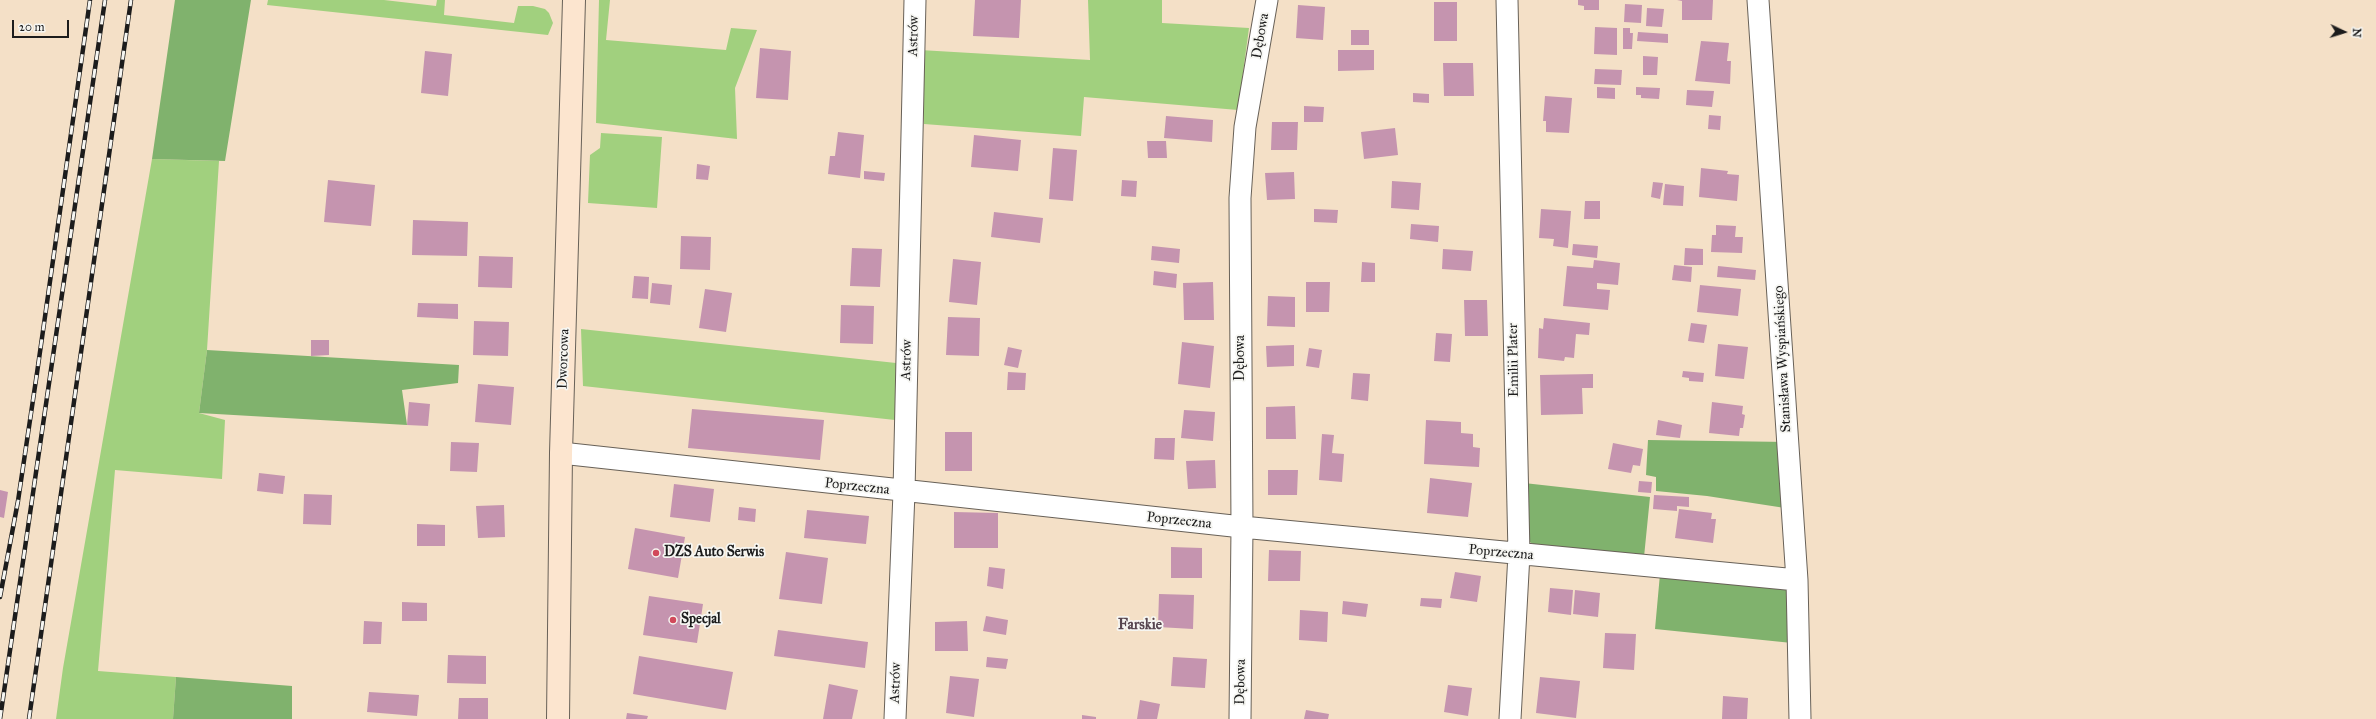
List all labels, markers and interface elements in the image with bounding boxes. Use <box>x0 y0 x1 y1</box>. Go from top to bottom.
scale bar <box>14 12 71 38</box>
street label: Dębowa <box>1249 12 1273 60</box>
north arrow <box>2324 12 2364 52</box>
street label: Astrów <box>905 15 923 57</box>
text: 20 m <box>19 20 45 34</box>
text: N <box>2350 28 2363 38</box>
street label: Stanisława Wyspiańskiego <box>1771 285 1795 433</box>
street label: Emilii Plater <box>1505 323 1523 397</box>
street label: Dworcowa <box>555 328 573 390</box>
street label: Dębowa <box>1233 335 1249 381</box>
street label: Astrów <box>898 339 916 381</box>
street label: Poprzeczna <box>824 475 890 499</box>
street label: Poprzeczna <box>1146 509 1212 533</box>
street label: Poprzeczna <box>1468 542 1534 564</box>
place label: DZS Auto Serwis <box>664 545 764 561</box>
marker: DZS Auto Serwis <box>651 548 661 558</box>
place label: Specjal <box>681 612 721 628</box>
marker: Specjal <box>668 615 678 625</box>
district label: Farskie <box>1118 616 1162 634</box>
street label: Dębowa <box>1232 659 1250 705</box>
street label: Astrów <box>887 662 905 704</box>

